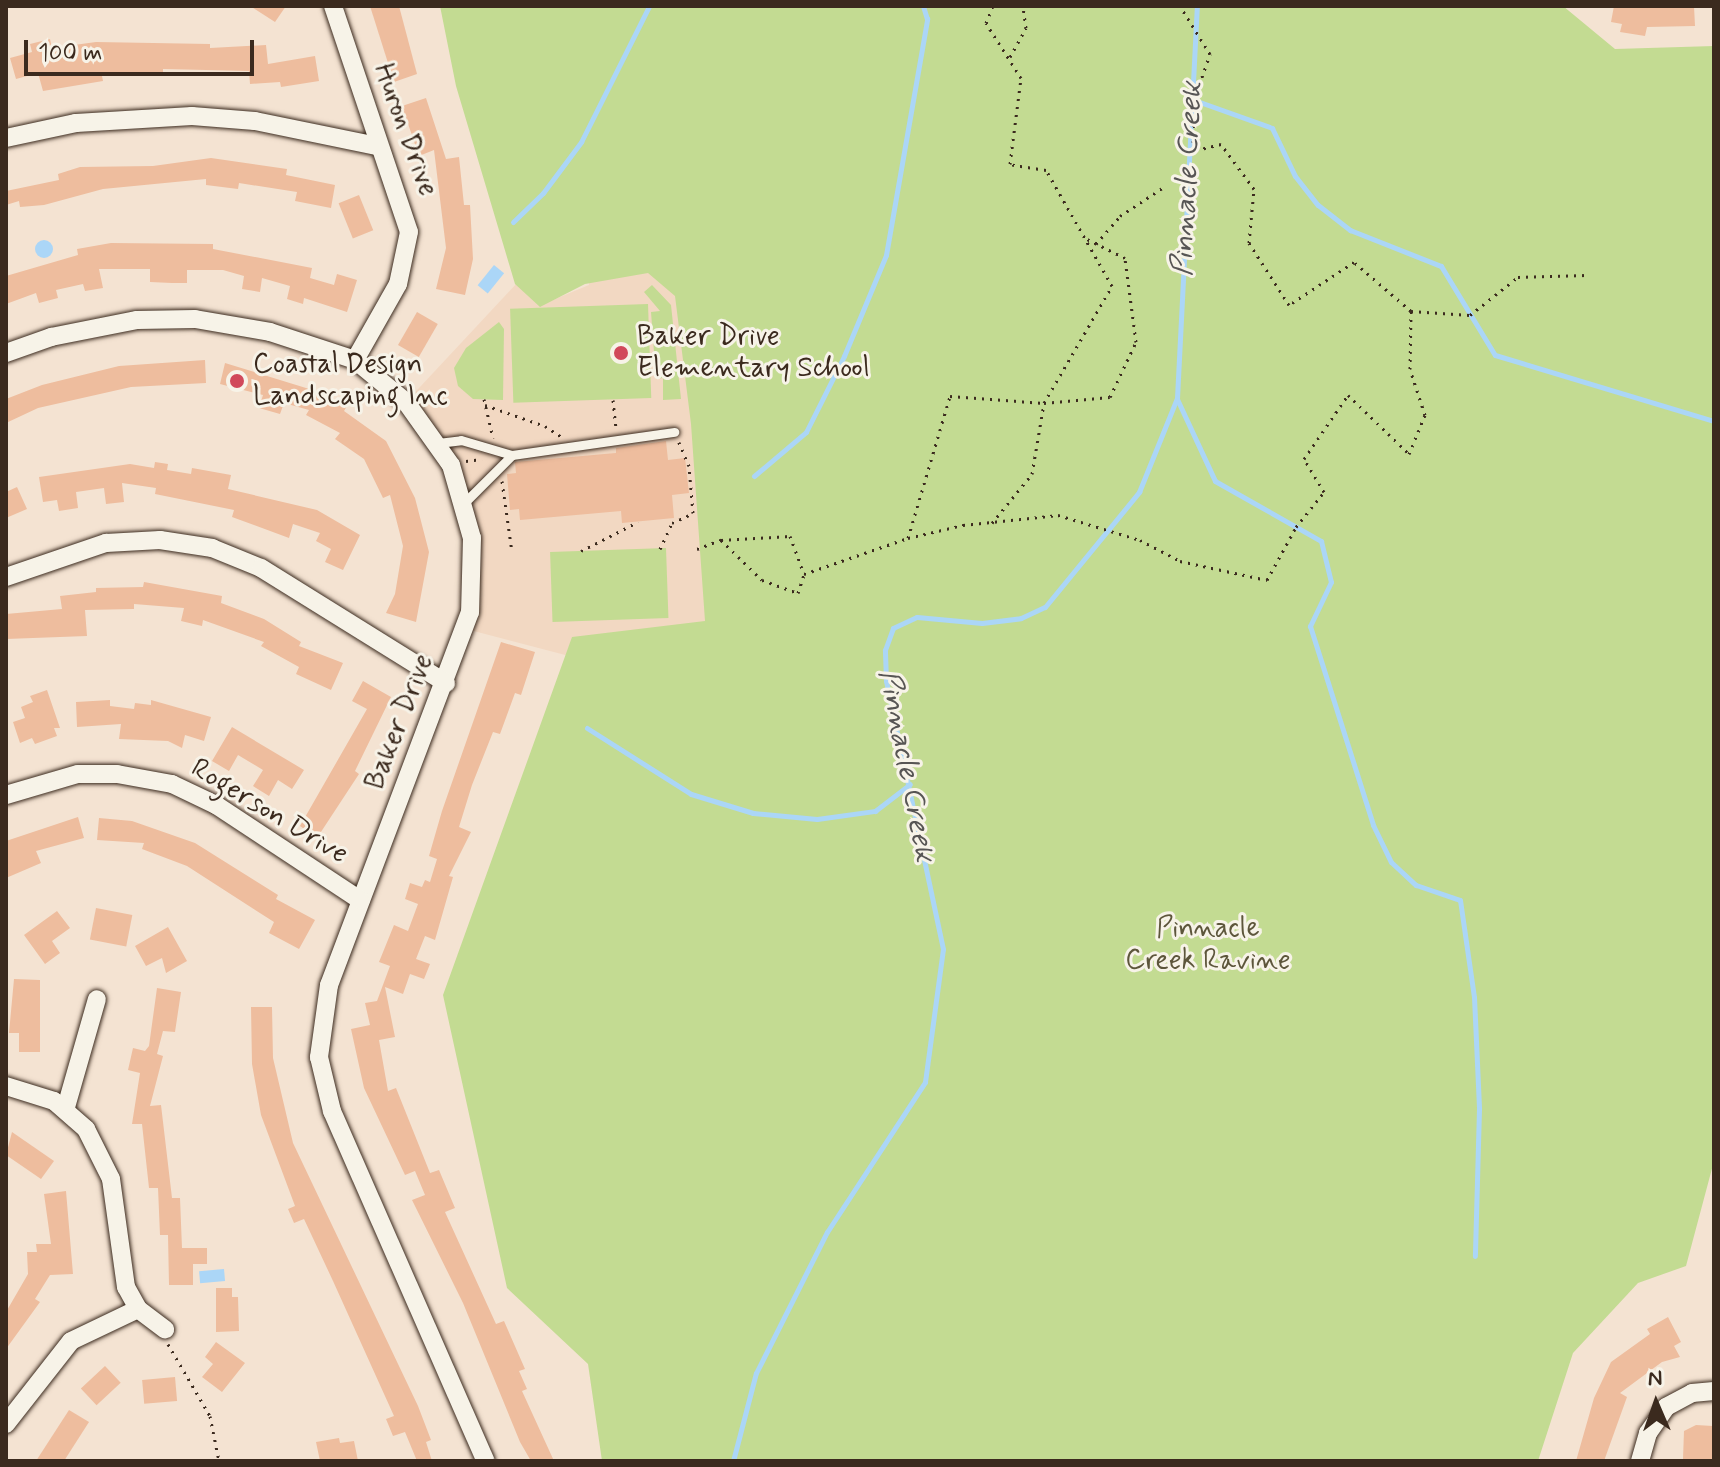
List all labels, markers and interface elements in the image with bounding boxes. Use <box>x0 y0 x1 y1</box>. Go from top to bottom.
scale bar <box>28 24 258 74</box>
text: 100 m <box>38 38 102 69</box>
street label: Huron Drive <box>366 60 444 200</box>
water label: Pinnacle Creek <box>1165 81 1211 277</box>
place label: Baker Drive Elementary School <box>637 320 870 386</box>
marker: Baker Drive Elementary School <box>612 344 630 362</box>
place label: Coastal Design Landscaping Inc <box>253 348 449 414</box>
marker: Coastal Design Landscaping Inc <box>228 372 246 390</box>
street label: Baker Drive <box>359 649 441 795</box>
water label: Pinnacle Creek <box>870 667 942 865</box>
street label: Rogerson Drive <box>185 753 353 871</box>
park label: Pinnacle Creek Ravine <box>1126 912 1290 978</box>
north arrow <box>1616 1363 1696 1443</box>
text: N <box>1647 1365 1663 1393</box>

